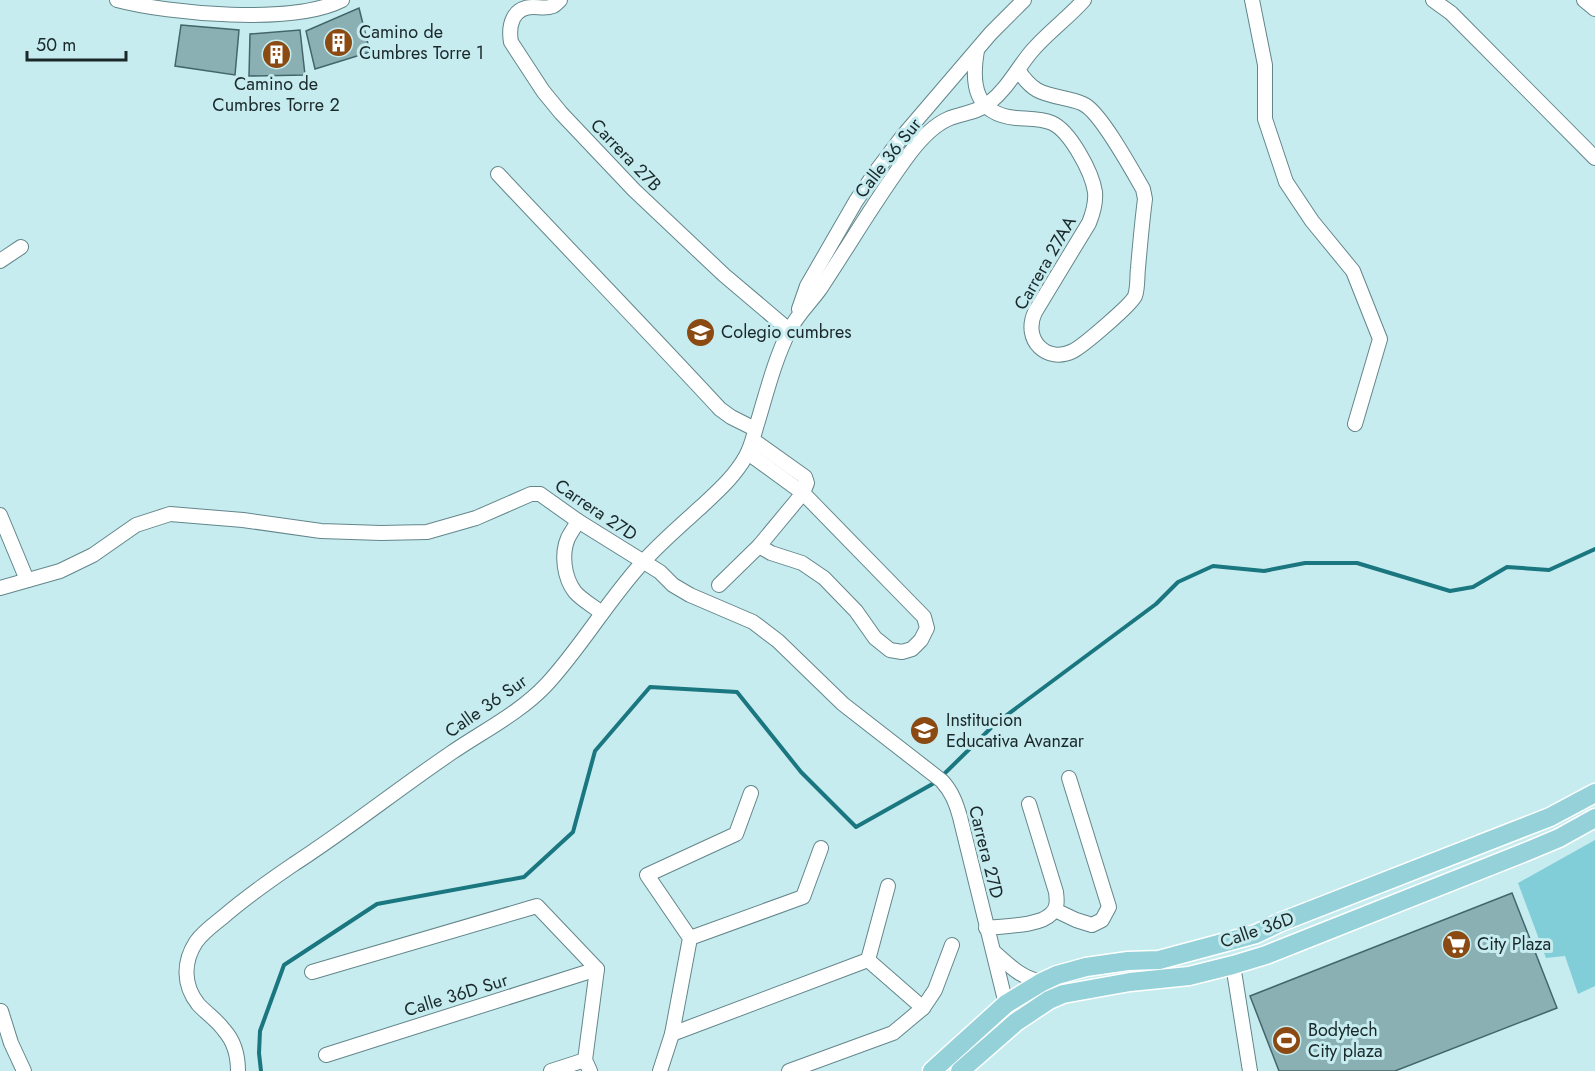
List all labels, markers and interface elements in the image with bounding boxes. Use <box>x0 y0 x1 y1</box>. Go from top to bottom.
place label: Camino de Cumbres Torre 1 <box>359 19 484 66</box>
scale bar <box>27 24 126 62</box>
building icon: Camino de Cumbres Torre 1 <box>322 26 354 58</box>
text: 50 m <box>36 32 76 58</box>
building icon: Camino de Cumbres Torre 2 <box>260 39 292 71</box>
place label: Camino de Cumbres Torre 2 <box>212 71 340 118</box>
street label: Calle 36 Sur <box>849 112 928 203</box>
street label: Carrera 27B <box>585 113 667 197</box>
street label: Carrera 27AA <box>1008 211 1083 315</box>
school or university icon: Colegio cumbres <box>684 316 716 348</box>
place label: Colegio cumbres <box>721 319 852 345</box>
street label: Carrera 27D <box>550 473 642 547</box>
street label: Calle 36 Sur <box>440 668 533 744</box>
place label: Institucion Educativa Avanzar <box>946 707 1085 754</box>
school or university icon: Institucion Educativa Avanzar <box>909 714 941 746</box>
street label: Carrera 27D <box>962 803 1010 901</box>
street label: Calle 36D <box>1217 905 1297 955</box>
supermarket icon: City Plaza <box>1440 928 1472 960</box>
place label: City Plaza <box>1477 931 1551 957</box>
street label: Calle 36D Sur <box>401 967 512 1023</box>
place label: Bodytech City plaza <box>1308 1017 1383 1064</box>
sports icon: Bodytech City plaza <box>1271 1024 1303 1056</box>

